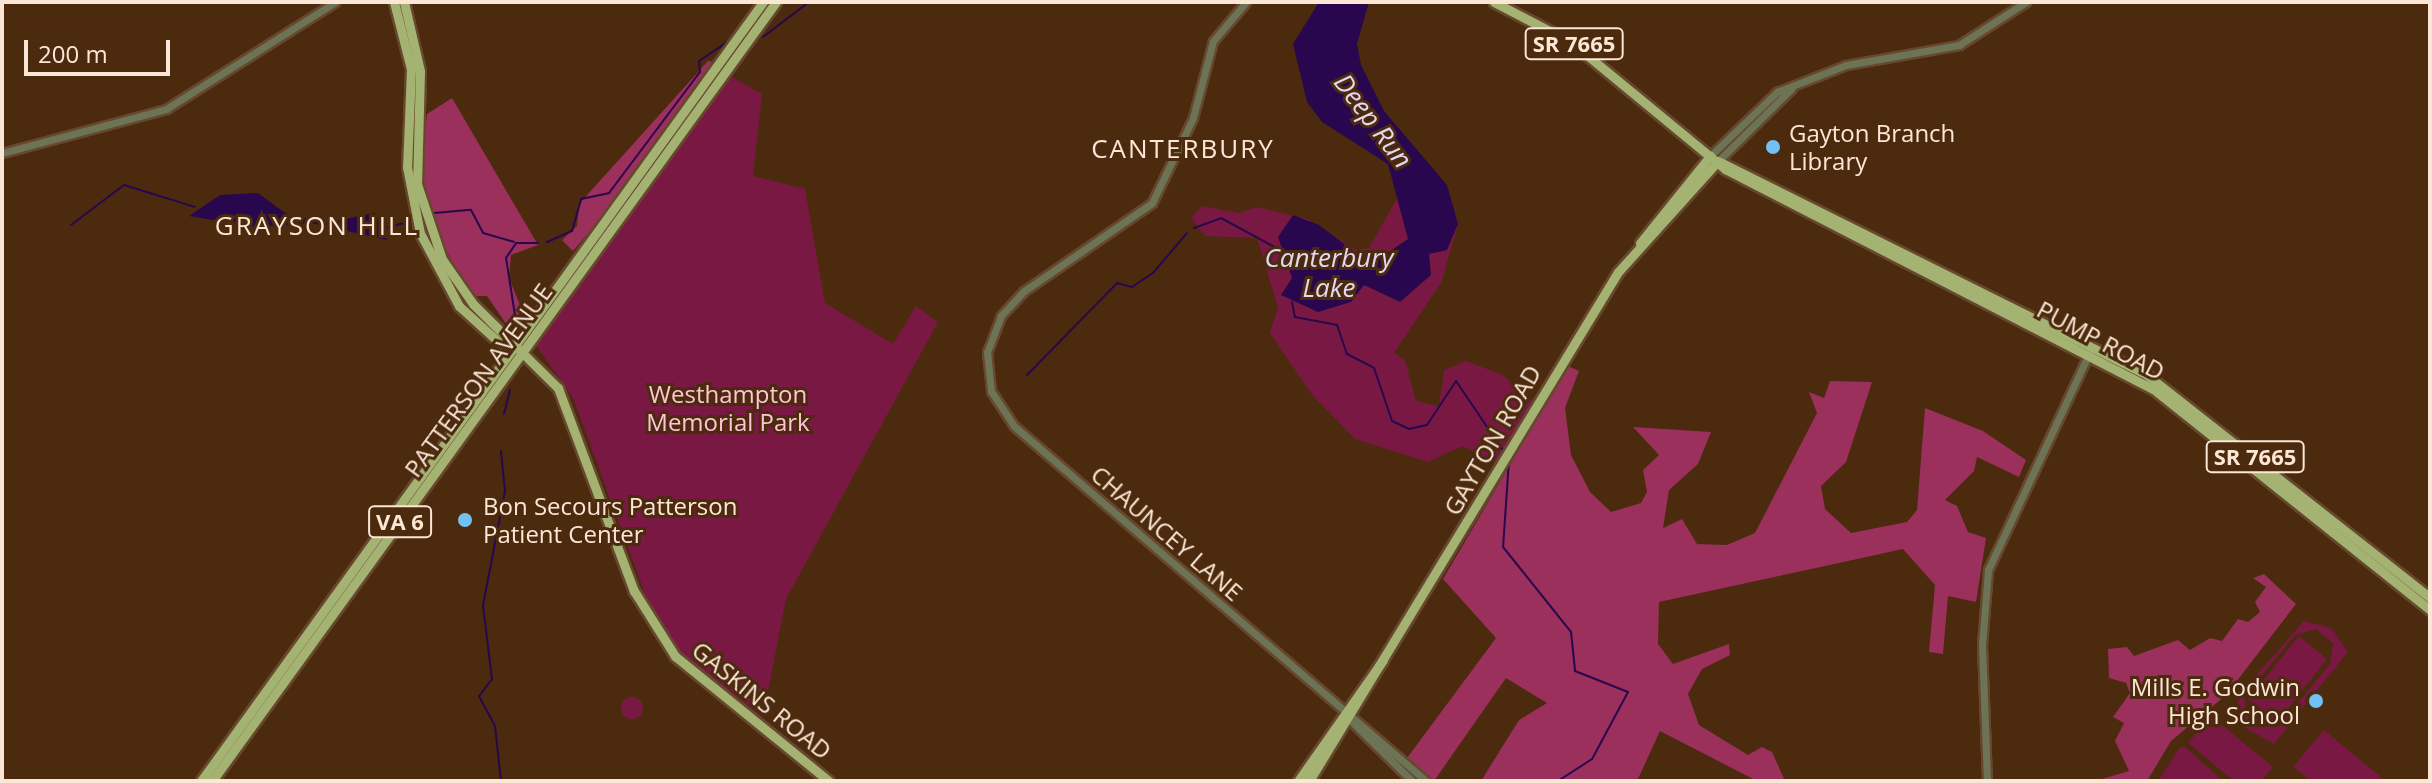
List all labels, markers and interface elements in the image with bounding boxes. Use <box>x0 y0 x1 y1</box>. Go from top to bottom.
scale bar <box>28 24 174 74</box>
road number: SR 7665 <box>1524 26 1624 62</box>
text: 200 m <box>38 37 108 70</box>
water label: Deep Run <box>1327 68 1419 174</box>
place label: Gayton Branch Library <box>1789 119 1955 175</box>
district label: CANTERBURY <box>1091 133 1275 165</box>
marker: Gayton Branch Library <box>1764 138 1782 156</box>
district label: GRAYSON HILL <box>215 210 419 242</box>
water label: Canterbury Lake <box>1265 242 1393 304</box>
street label: PATTERSON AVENUE <box>398 278 558 482</box>
street label: PUMP ROAD <box>2032 294 2170 386</box>
street label: GAYTON ROAD <box>1437 360 1547 520</box>
park label: Westhampton Memorial Park <box>646 380 810 436</box>
road number: SR 7665 <box>2205 439 2305 475</box>
street label: CHAUNCEY LANE <box>1086 460 1248 606</box>
place label: Bon Secours Patterson Patient Center <box>483 492 737 548</box>
road number: VA 6 <box>368 504 432 540</box>
marker: Bon Secours Patterson Patient Center <box>454 509 476 531</box>
street label: GASKINS ROAD <box>687 635 837 765</box>
place label: Mills E. Godwin High School <box>2131 673 2300 729</box>
marker: Mills E. Godwin High School <box>2307 692 2325 710</box>

